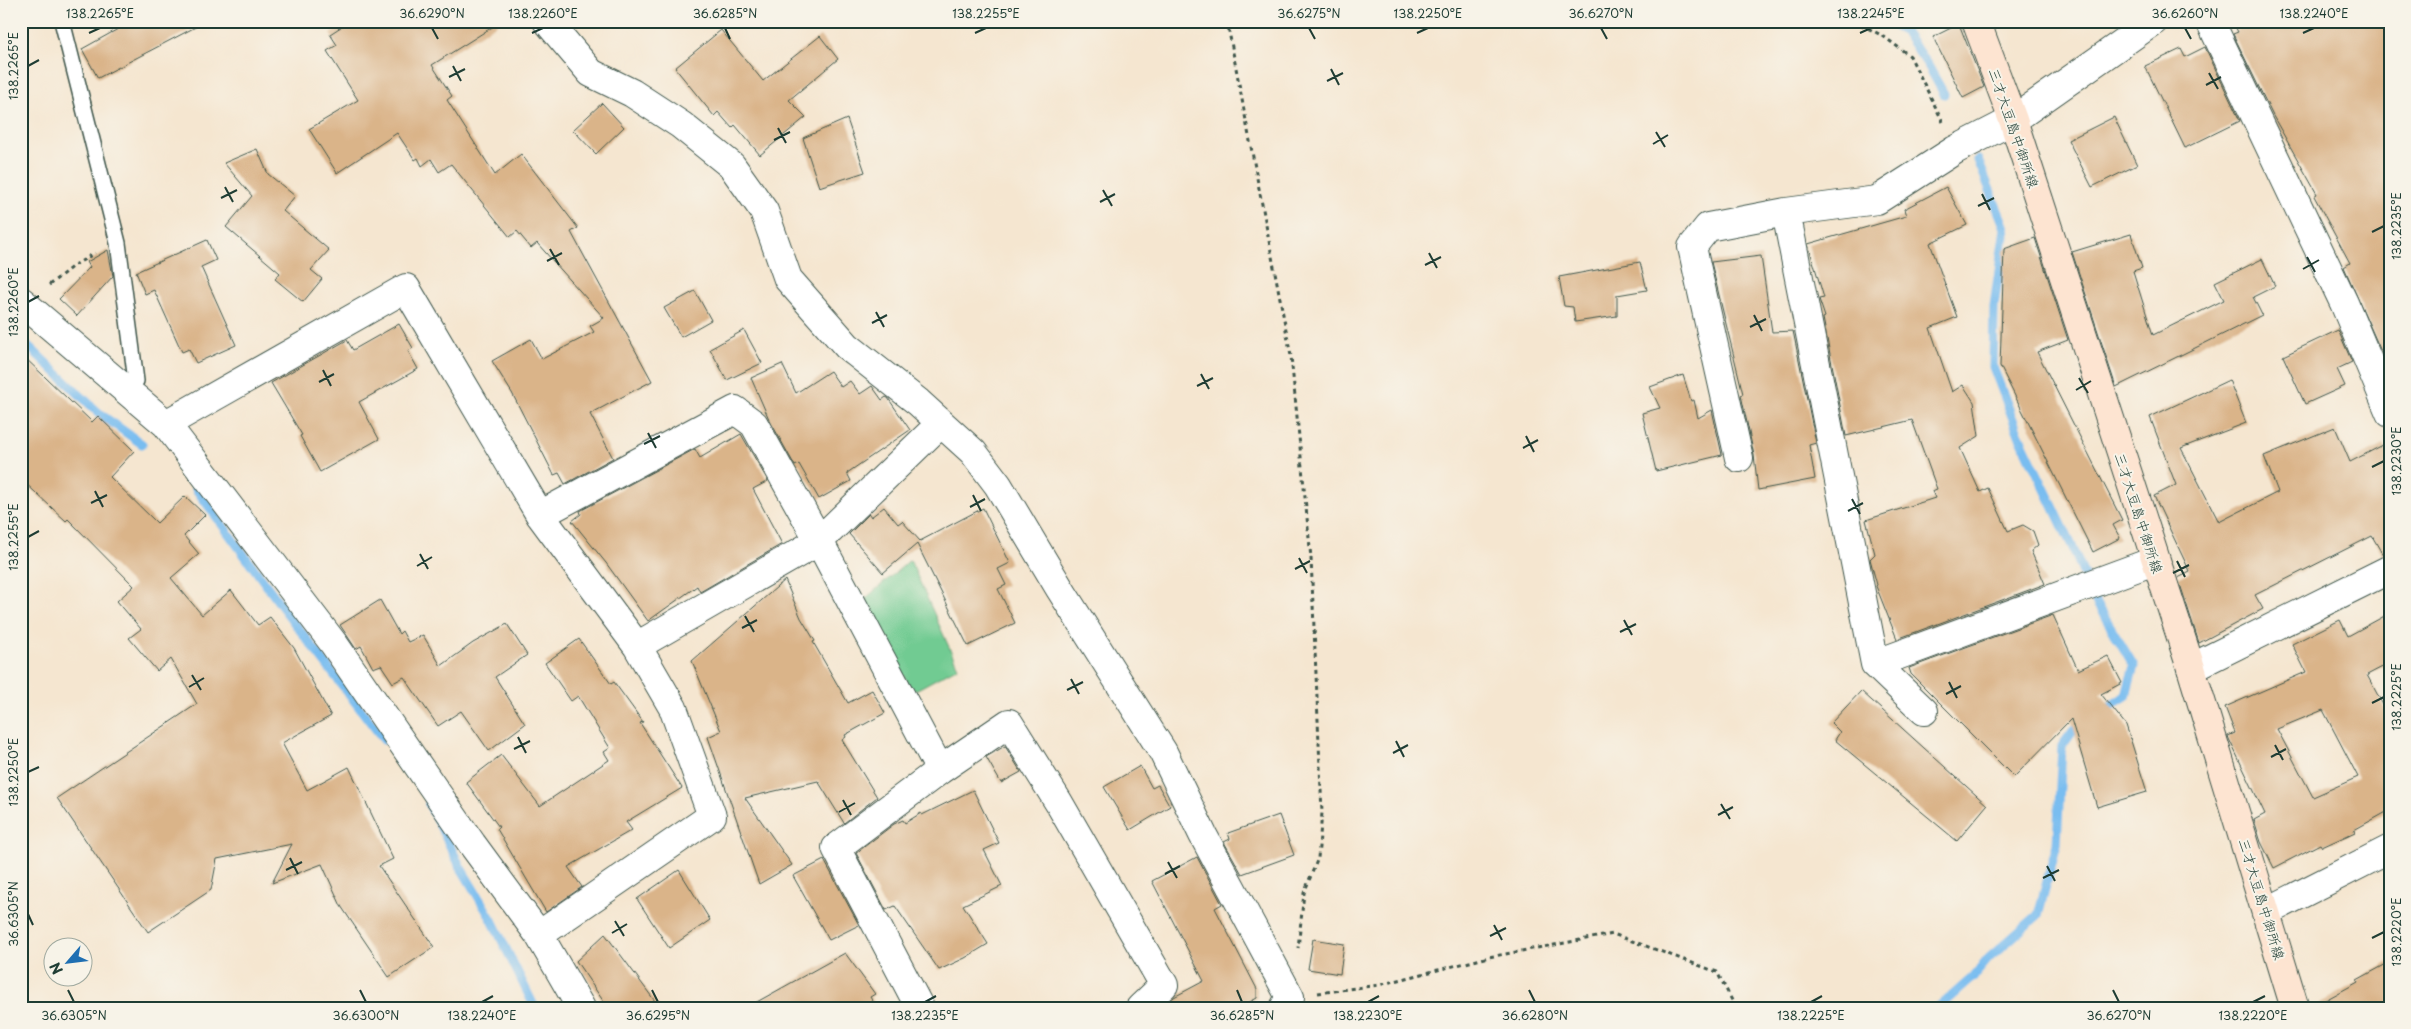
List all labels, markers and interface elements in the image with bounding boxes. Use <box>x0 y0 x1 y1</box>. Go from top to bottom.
text: 138.2265°E <box>66 4 134 22</box>
text: 36.6290°N <box>399 4 465 22</box>
text: 138.2260°E <box>508 4 578 22</box>
text: 36.6285°N <box>693 4 757 22</box>
text: 138.2255°E <box>952 4 1020 22</box>
text: 36.6275°N <box>1277 4 1341 22</box>
text: 138.2250°E <box>1394 4 1462 22</box>
text: 36.6270°N <box>1568 4 1634 22</box>
text: 138.2245°E <box>1837 4 1905 22</box>
text: 36.6260°N <box>2152 4 2218 22</box>
text: 138.2240°E <box>2279 4 2349 22</box>
text: 138.2265°E <box>4 32 22 100</box>
street label: 三才大豆島中御所線 <box>1984 65 2044 191</box>
text: 138.2235°E <box>2387 192 2405 260</box>
text: 138.2260°E <box>4 267 22 337</box>
text: 138.2230°E <box>2387 426 2405 496</box>
street label: 三才大豆島中御所線 <box>2110 450 2168 576</box>
text: 138.2255°E <box>4 503 22 571</box>
text: 138.2225°E <box>2387 663 2405 731</box>
text: 138.2250°E <box>4 738 22 806</box>
street label: 三才大豆島中御所線 <box>2234 836 2290 962</box>
text: 36.6305°N <box>4 881 22 947</box>
text: 138.2220°E <box>2387 898 2405 966</box>
north arrow <box>42 936 92 986</box>
text: N <box>44 959 68 978</box>
text: 36.6305°N <box>41 1006 107 1024</box>
text: 36.6300°N <box>333 1006 399 1024</box>
text: 138.2240°E <box>447 1006 517 1024</box>
text: 36.6295°N <box>626 1006 690 1024</box>
text: 138.2235°E <box>891 1006 959 1024</box>
text: 36.6285°N <box>1210 1006 1274 1024</box>
text: 138.2230°E <box>1333 1006 1403 1024</box>
text: 36.6280°N <box>1502 1006 1568 1024</box>
text: 138.2225°E <box>1777 1006 1845 1024</box>
text: 36.6270°N <box>2086 1006 2152 1024</box>
text: 138.2220°E <box>2219 1006 2287 1024</box>

